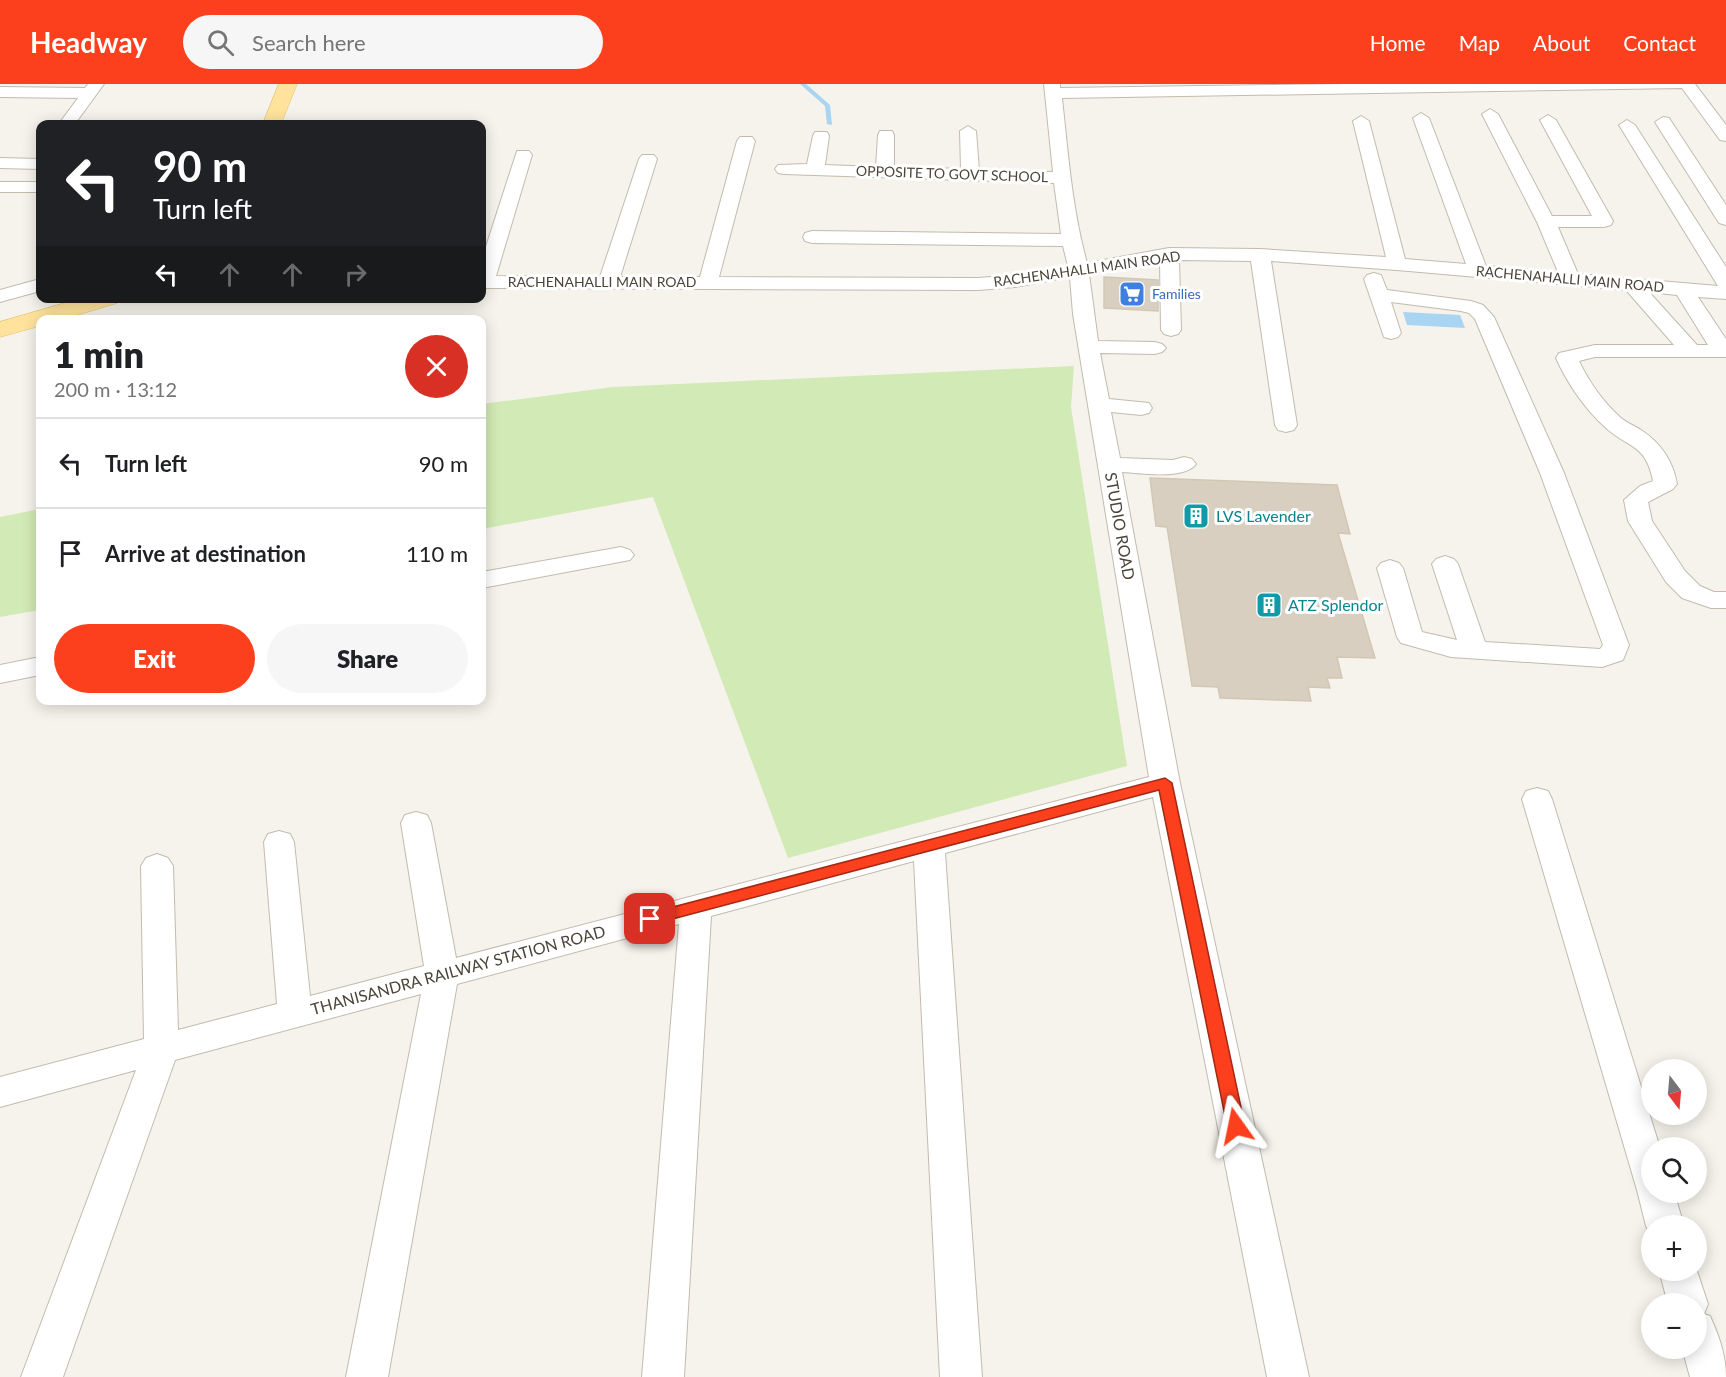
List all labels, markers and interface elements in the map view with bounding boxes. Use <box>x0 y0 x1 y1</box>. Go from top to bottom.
search box <box>183 15 603 69</box>
text: Headway <box>30 25 147 59</box>
icon: search <box>204 26 237 59</box>
text: Search here <box>252 29 366 56</box>
text: Home <box>1370 30 1426 55</box>
text: Map <box>1459 30 1500 55</box>
text: About <box>1533 30 1590 55</box>
text: Contact <box>1623 30 1696 55</box>
text: 90 m <box>153 141 247 191</box>
icon: left <box>54 144 132 222</box>
street label: OPPOSITE TO GOVT SCHOOL <box>856 162 1048 185</box>
text: Turn left <box>153 192 252 225</box>
street label: RACHENAHALLI MAIN ROAD <box>992 247 1182 290</box>
icon: left <box>150 258 183 291</box>
icon: ahead <box>213 258 246 291</box>
icon: ahead <box>276 258 309 291</box>
icon: right <box>339 258 372 291</box>
street label: RACHENAHALLI MAIN ROAD <box>1475 262 1665 295</box>
street label: RACHENAHALLI MAIN ROAD <box>508 273 696 290</box>
supermarket icon: Families <box>1117 279 1147 309</box>
place label: Families <box>1152 285 1201 302</box>
text: 1 min <box>54 332 144 376</box>
button: close <box>405 335 468 398</box>
text: 200 m · 13:12 <box>54 377 177 401</box>
icon: left <box>54 447 87 480</box>
text: Turn left <box>105 450 187 477</box>
text: 90 m <box>419 450 468 477</box>
street label: STUDIO ROAD <box>1102 471 1139 581</box>
building icon: LVS Lavender <box>1181 501 1211 531</box>
place label: LVS Lavender <box>1216 506 1311 525</box>
icon: arrive <box>54 537 87 570</box>
text: Arrive at destination <box>105 540 306 567</box>
text: 110 m <box>406 540 468 567</box>
building icon: ATZ Splendor <box>1254 590 1284 620</box>
place label: ATZ Splendor <box>1288 595 1384 614</box>
button: Exit <box>54 624 255 693</box>
button: Share <box>267 624 468 693</box>
pin <box>624 893 675 944</box>
icon: arrive <box>633 902 666 935</box>
street label: THANISANDRA RAILWAY STATION ROAD <box>309 921 607 1018</box>
north arrow <box>1641 1059 1707 1125</box>
map controls <box>1641 1059 1707 1359</box>
position arrow <box>1204 1094 1268 1158</box>
button: search <box>1641 1137 1707 1203</box>
button: + <box>1641 1215 1707 1281</box>
button: − <box>1641 1293 1707 1359</box>

